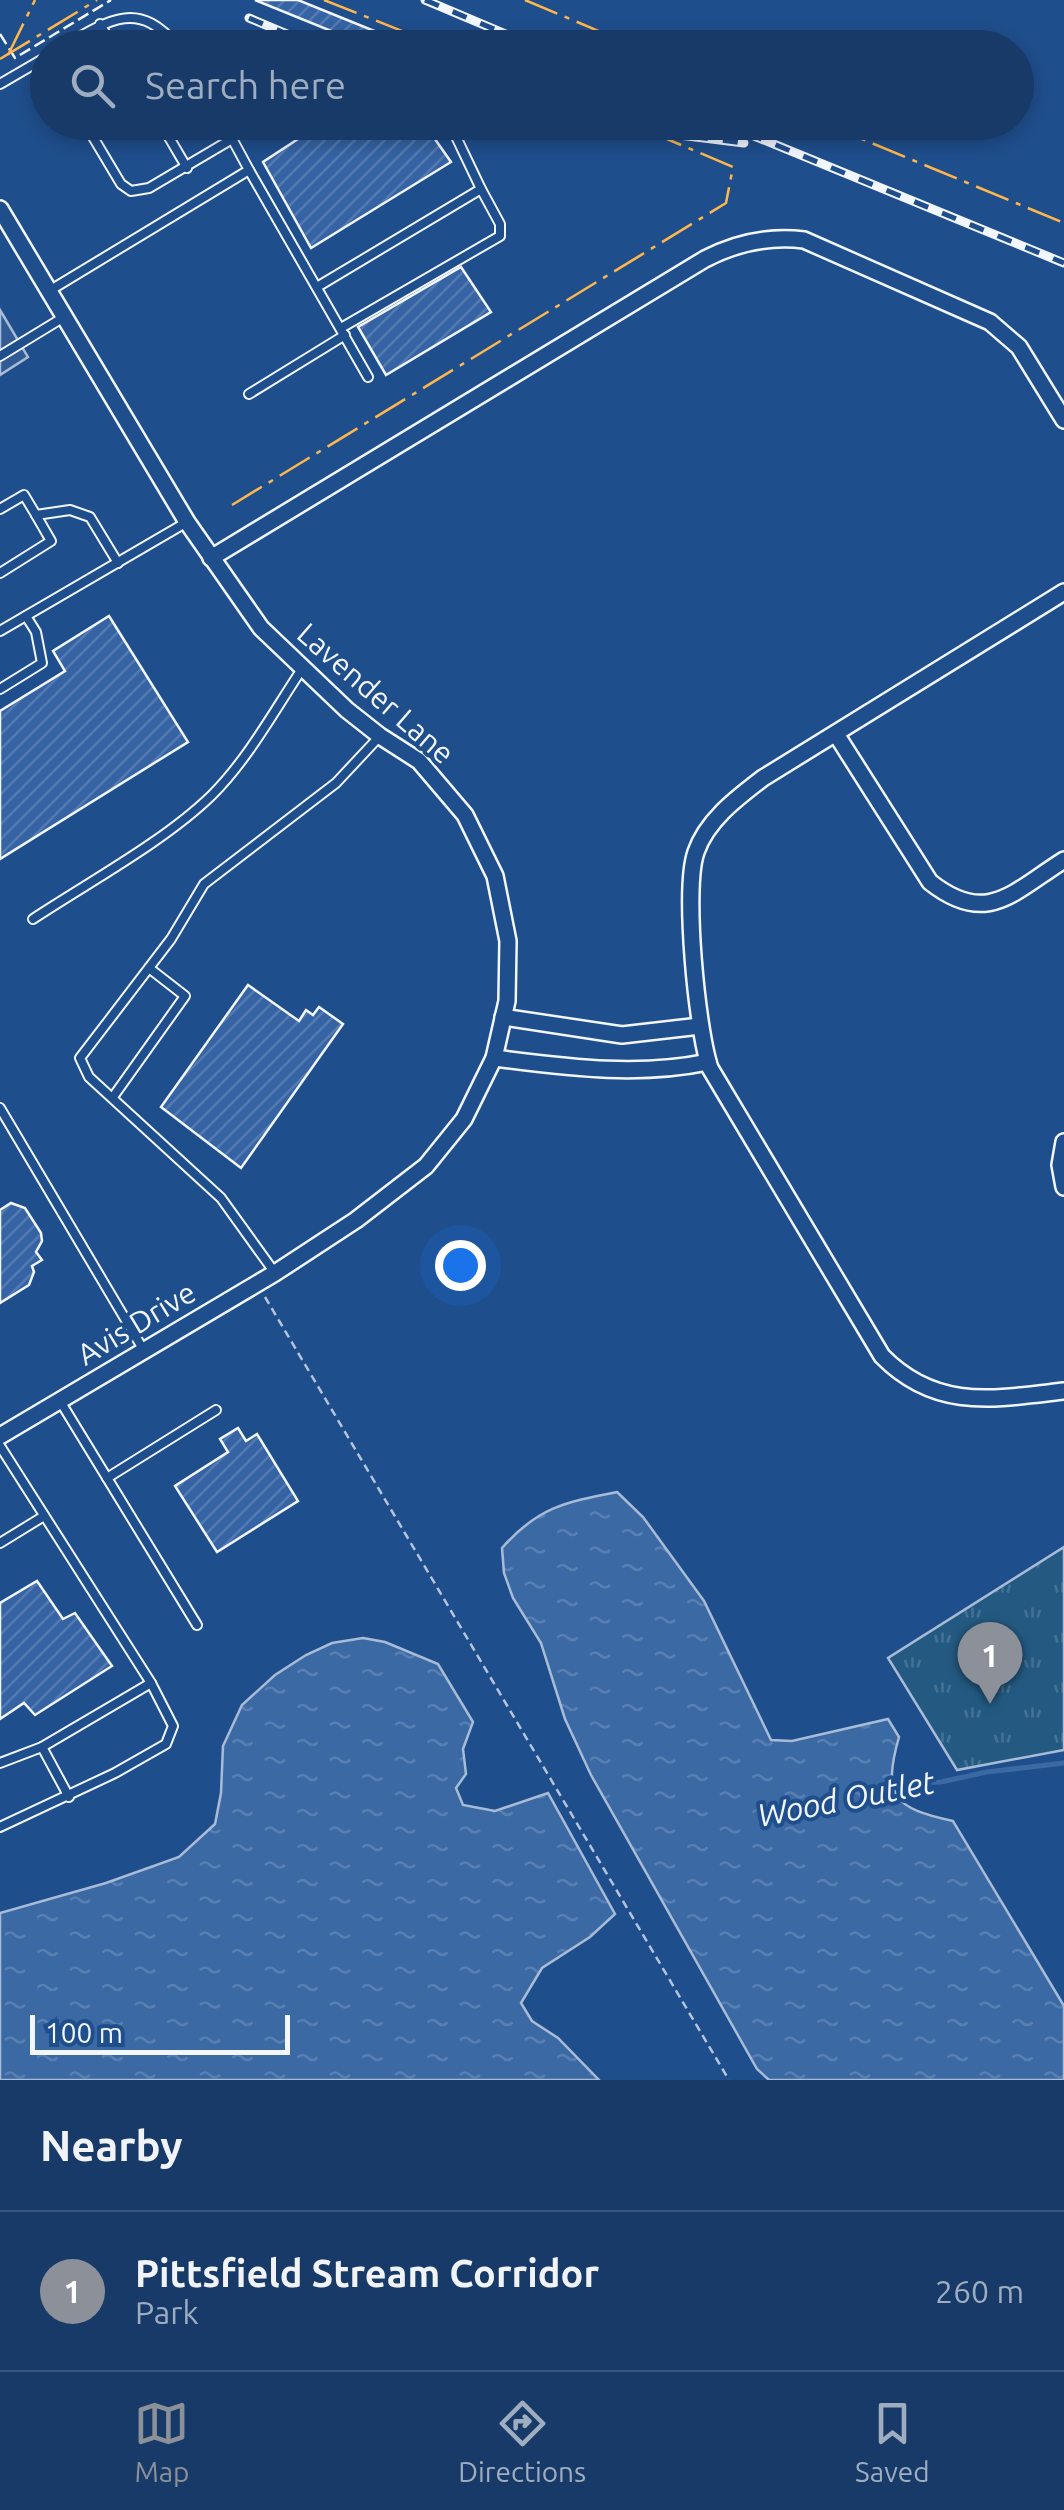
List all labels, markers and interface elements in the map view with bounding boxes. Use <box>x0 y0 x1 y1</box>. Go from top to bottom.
search box <box>30 30 1034 140</box>
icon: search <box>65 58 120 113</box>
text: Search here <box>145 64 346 106</box>
street label: Lavender Lane <box>291 616 461 770</box>
your location <box>435 1240 486 1291</box>
street label: Avis Drive <box>71 1274 201 1372</box>
pin: 1 <box>958 1622 1022 1704</box>
water label: Wood Outlet <box>754 1763 938 1833</box>
scale bar <box>30 2010 290 2054</box>
text: 100 m <box>45 2017 123 2048</box>
text: Nearby <box>40 2122 183 2169</box>
text: Pittsfield Stream Corridor <box>135 2252 599 2294</box>
text: 1 <box>63 2273 82 2309</box>
text: 260 m <box>935 2273 1024 2309</box>
text: Park <box>135 2294 199 2330</box>
tab: Map <box>134 2396 190 2487</box>
tab: Directions <box>458 2396 586 2487</box>
tab: Saved <box>855 2396 930 2487</box>

